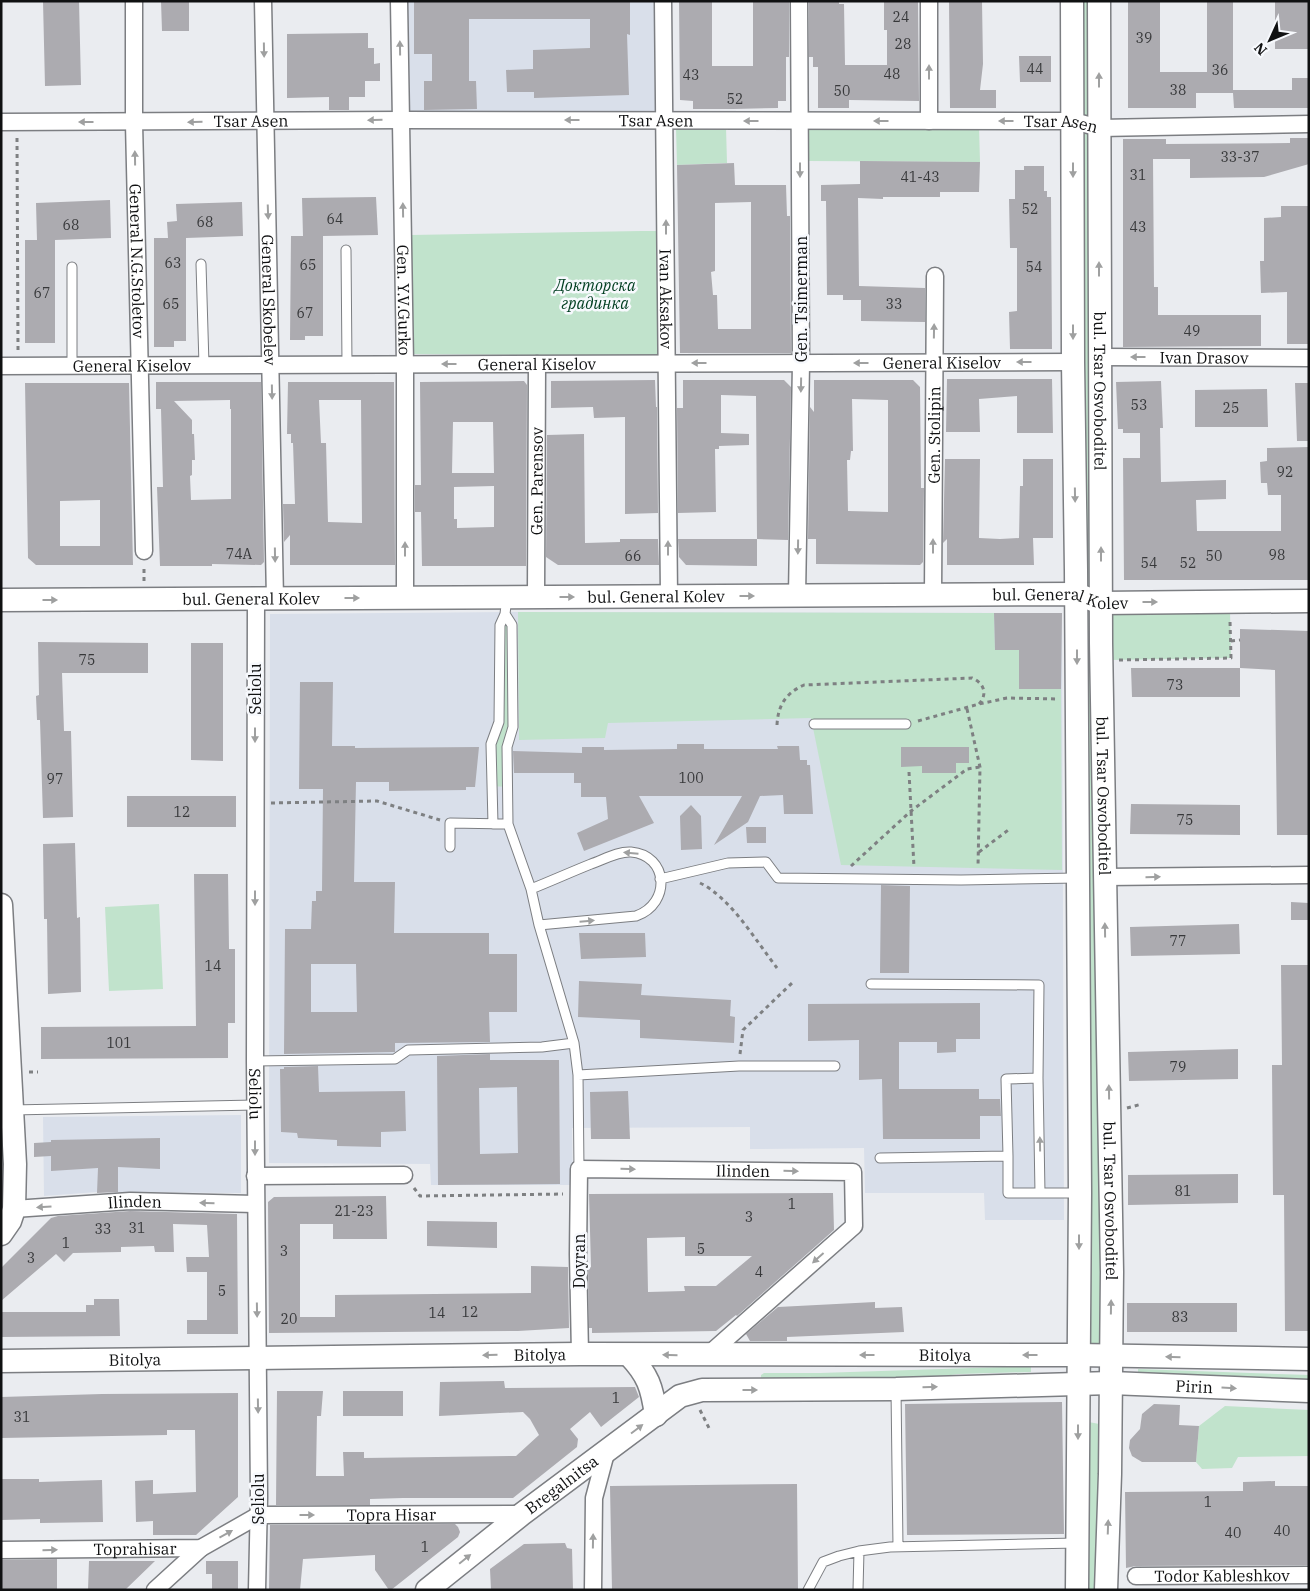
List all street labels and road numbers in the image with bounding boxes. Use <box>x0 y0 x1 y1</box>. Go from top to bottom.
street label: Tsar Asen <box>619 110 693 130</box>
street label: Tsar Asen <box>213 111 289 131</box>
street label: Tsar Asen <box>1024 111 1100 137</box>
street label: General N.G.Stoletov <box>125 183 149 339</box>
street label: General Skobelev <box>258 234 280 366</box>
street label: Gen. Tsimerman <box>791 236 811 362</box>
street label: Gen. Y.V.Gurko <box>393 244 415 356</box>
street label: Ivan Aksakov <box>656 249 677 349</box>
street label: bul. Tsar Osvoboditel <box>1090 311 1110 471</box>
street label: Ivan Drasov <box>1159 347 1249 368</box>
street label: General Kiselov <box>883 352 1002 373</box>
street label: General Kiselov <box>478 354 597 374</box>
street label: General Kiselov <box>73 355 192 376</box>
street label: Gen. Stolipin <box>924 386 944 484</box>
street label: Gen. Parensov <box>526 426 547 535</box>
street label: bul. General Kolev <box>992 584 1129 613</box>
street label: bul. General Kolev <box>587 586 725 607</box>
street label: bul. General Kolev <box>182 588 320 609</box>
street label: Seliolu <box>245 663 265 715</box>
street label: bul. Tsar Osvoboditel <box>1092 716 1115 876</box>
street label: Seliolu <box>245 1068 266 1120</box>
street label: bul. Tsar Osvoboditel <box>1099 1121 1122 1281</box>
street label: Ilinden <box>716 1160 770 1181</box>
street label: Ilinden <box>107 1191 162 1213</box>
street label: Doyran <box>569 1234 589 1288</box>
street label: Bitolya <box>514 1344 567 1365</box>
street label: Bitolya <box>919 1345 971 1365</box>
street label: Bitolya <box>109 1349 162 1370</box>
street label: Pirin <box>1175 1376 1213 1397</box>
street label: Bregalnitsa <box>521 1451 602 1518</box>
street label: Seliolu <box>248 1473 268 1525</box>
street label: Topra Hisar <box>347 1504 436 1525</box>
street label: Toprahisar <box>93 1538 177 1559</box>
street label: Todor Kableshkov <box>1154 1565 1290 1586</box>

